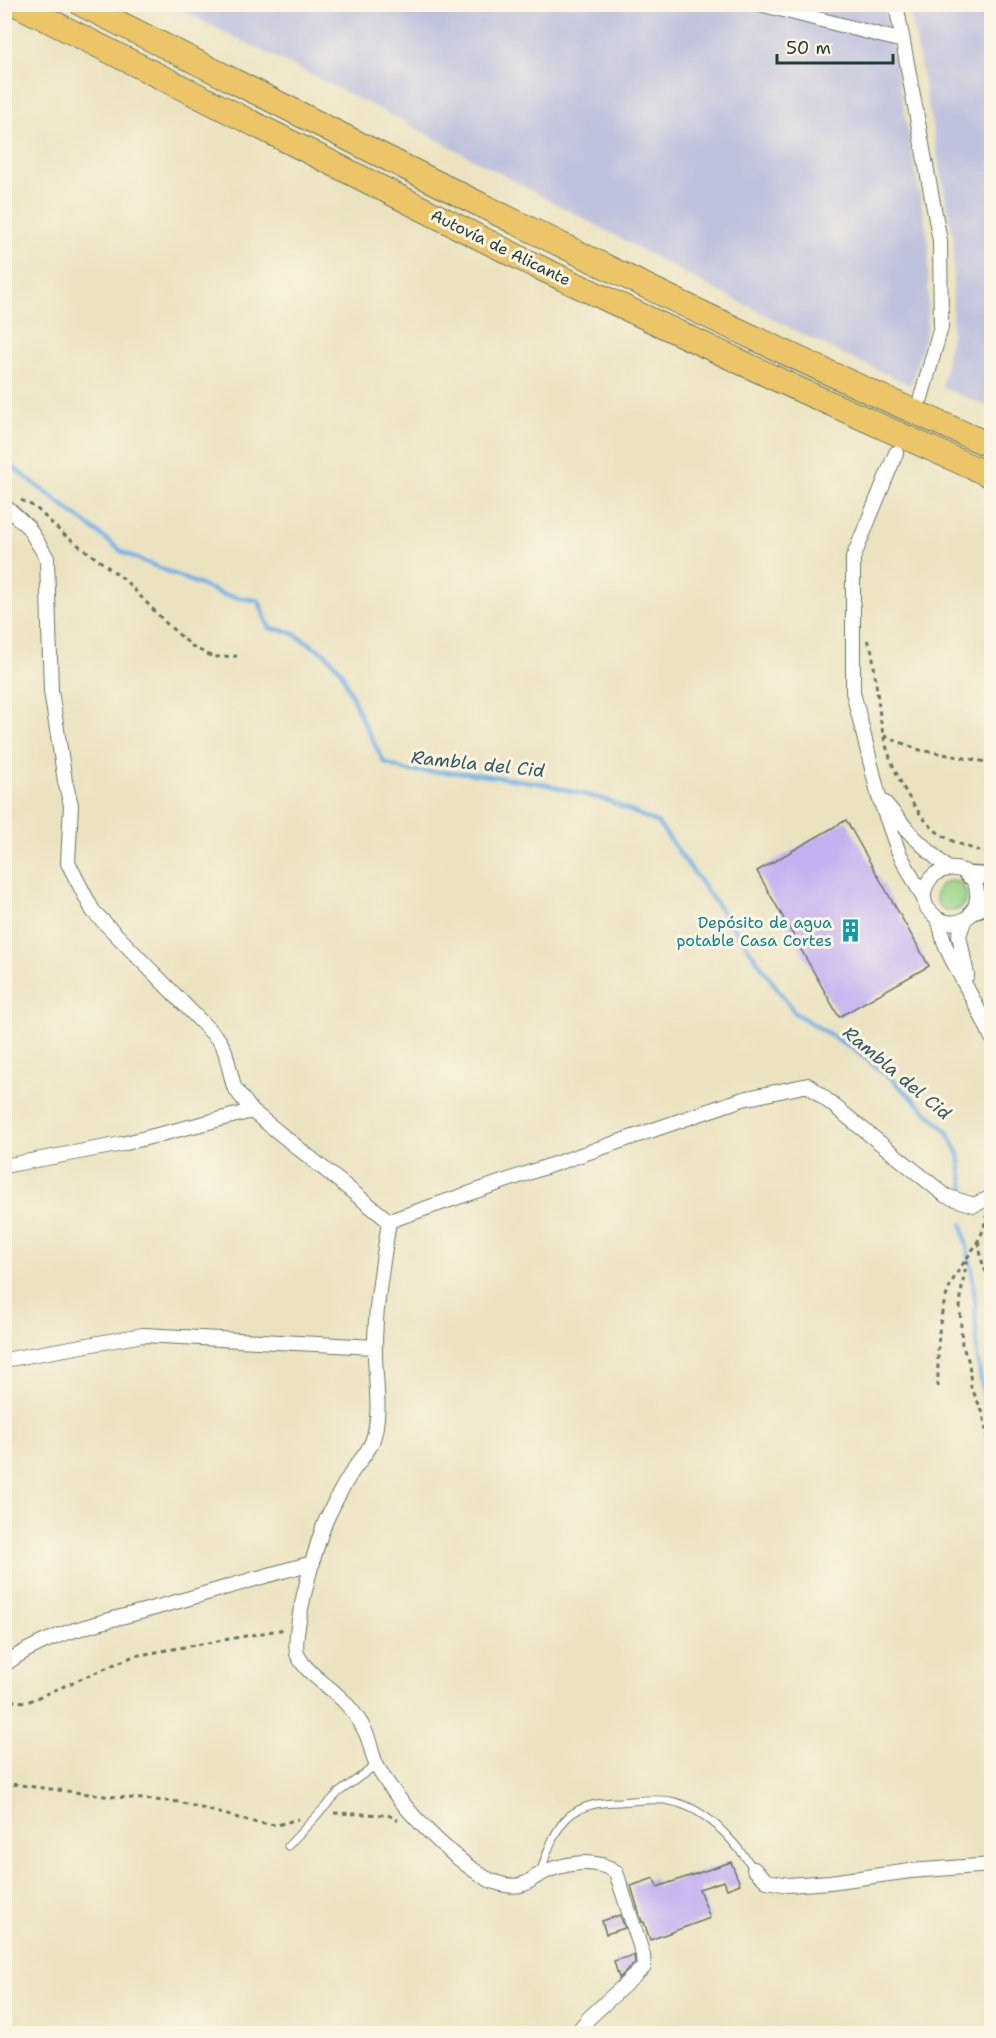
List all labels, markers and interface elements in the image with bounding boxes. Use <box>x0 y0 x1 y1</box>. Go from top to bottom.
scale bar <box>777 27 892 65</box>
text: 50 m <box>786 36 831 60</box>
street label: Autovía de Alicante <box>427 204 574 290</box>
water label: Rambla del Cid <box>410 745 546 783</box>
place label: Depósito de agua potable Casa Cortes <box>676 912 832 951</box>
building icon: Depósito de agua potable Casa Cortes <box>837 918 863 944</box>
water label: Rambla del Cid <box>838 1021 956 1126</box>

